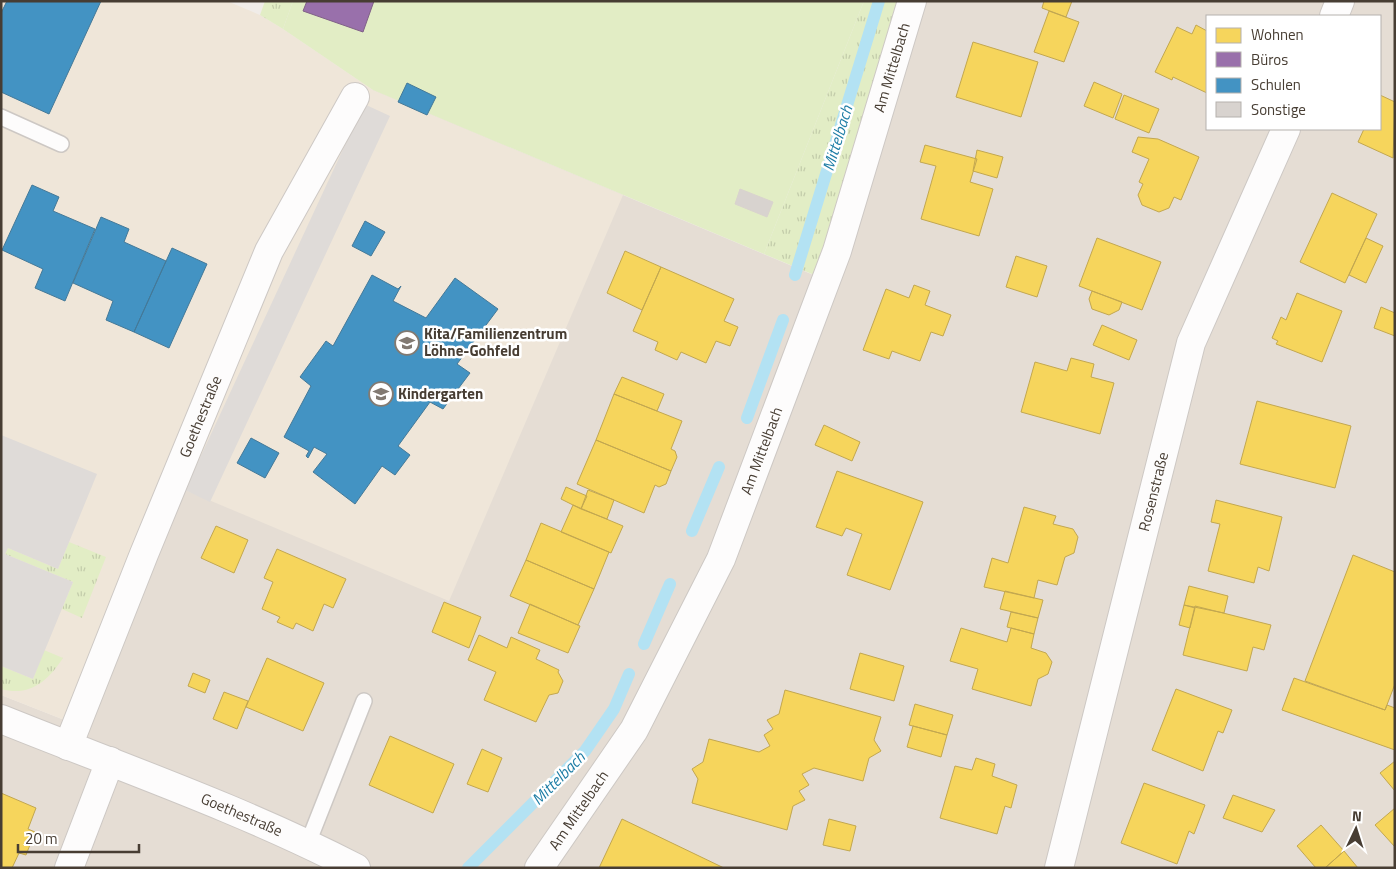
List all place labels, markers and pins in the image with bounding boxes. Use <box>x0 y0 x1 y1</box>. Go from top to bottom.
place label: Kita/Familienzentrum Löhne-Gohfeld <box>424 322 567 362</box>
school or university icon: Kita/Familienzentrum Löhne-Gohfeld <box>394 330 420 356</box>
school or university icon: Kindergarten <box>368 381 394 407</box>
place label: Kindergarten <box>398 382 483 405</box>

